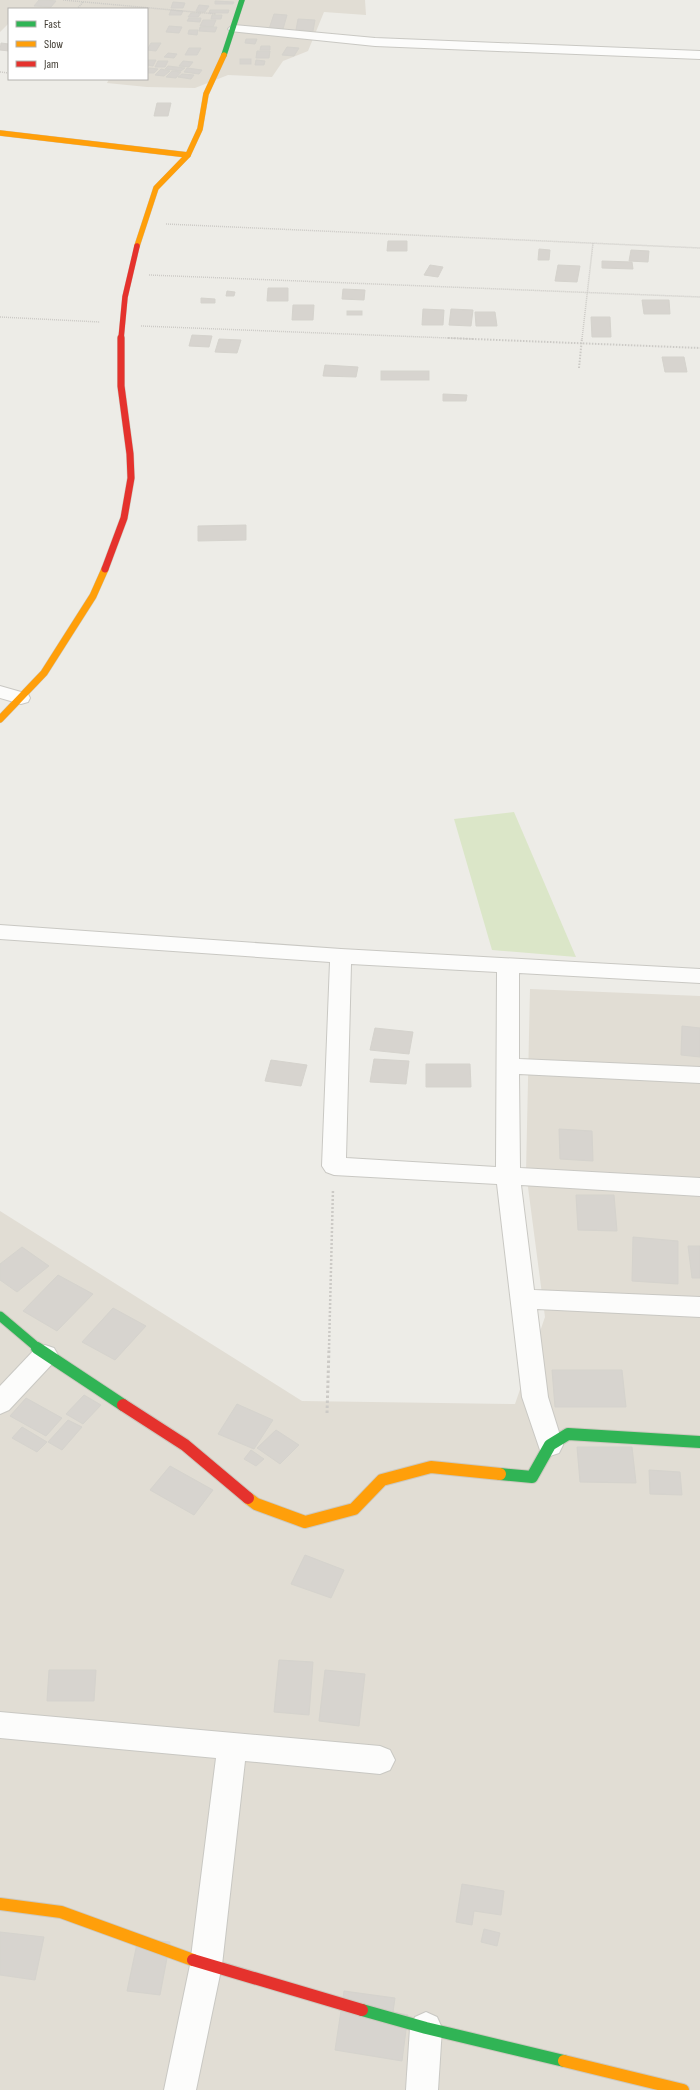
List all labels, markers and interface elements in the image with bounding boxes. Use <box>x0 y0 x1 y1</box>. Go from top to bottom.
legend <box>8 8 148 80</box>
text: Fast <box>44 17 61 32</box>
text: Slow <box>44 37 63 52</box>
text: Jam <box>43 57 59 72</box>

